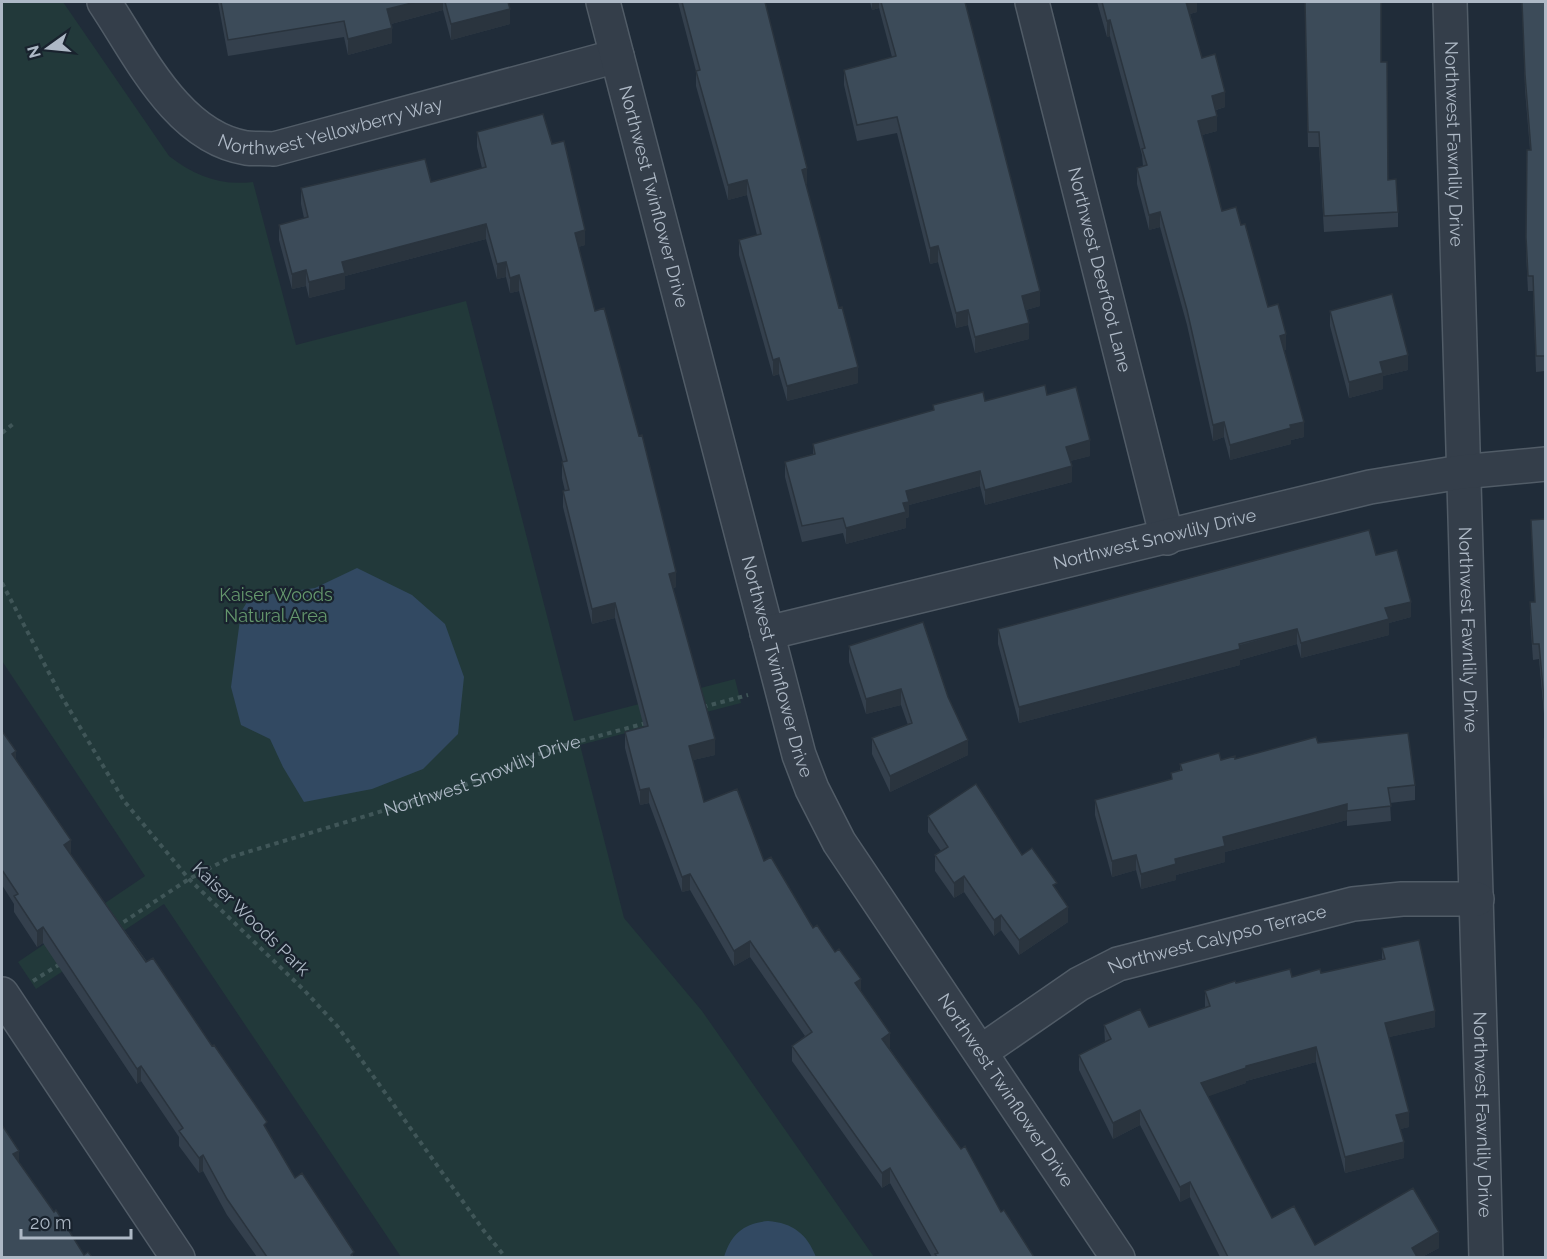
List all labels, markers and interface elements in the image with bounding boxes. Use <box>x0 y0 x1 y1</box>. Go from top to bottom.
north arrow <box>18 18 78 78</box>
street label: Northwest Fawnlily Drive <box>1441 41 1467 247</box>
text: N <box>23 43 45 60</box>
street label: Northwest Twinflower Drive <box>615 83 693 310</box>
street label: Northwest Yellowberry Way <box>215 93 445 159</box>
street label: Northwest Deerfoot Lane <box>1064 165 1136 375</box>
street label: Northwest Snowlily Drive <box>1051 504 1259 573</box>
street label: Northwest Fawnlily Drive <box>1455 527 1482 733</box>
street label: Northwest Twinflower Drive <box>738 553 818 781</box>
park label: Kaiser Woods Natural Area <box>219 584 333 626</box>
street label: Northwest Snowlily Drive <box>381 730 583 820</box>
street label: Kaiser Woods Park <box>188 857 315 980</box>
street label: Northwest Calypso Terrace <box>1104 900 1329 978</box>
street label: Northwest Twinflower Drive <box>934 989 1079 1191</box>
street label: Northwest Fawnlily Drive <box>1470 1011 1496 1218</box>
scale bar <box>21 1202 130 1240</box>
text: 20 m <box>30 1212 72 1233</box>

